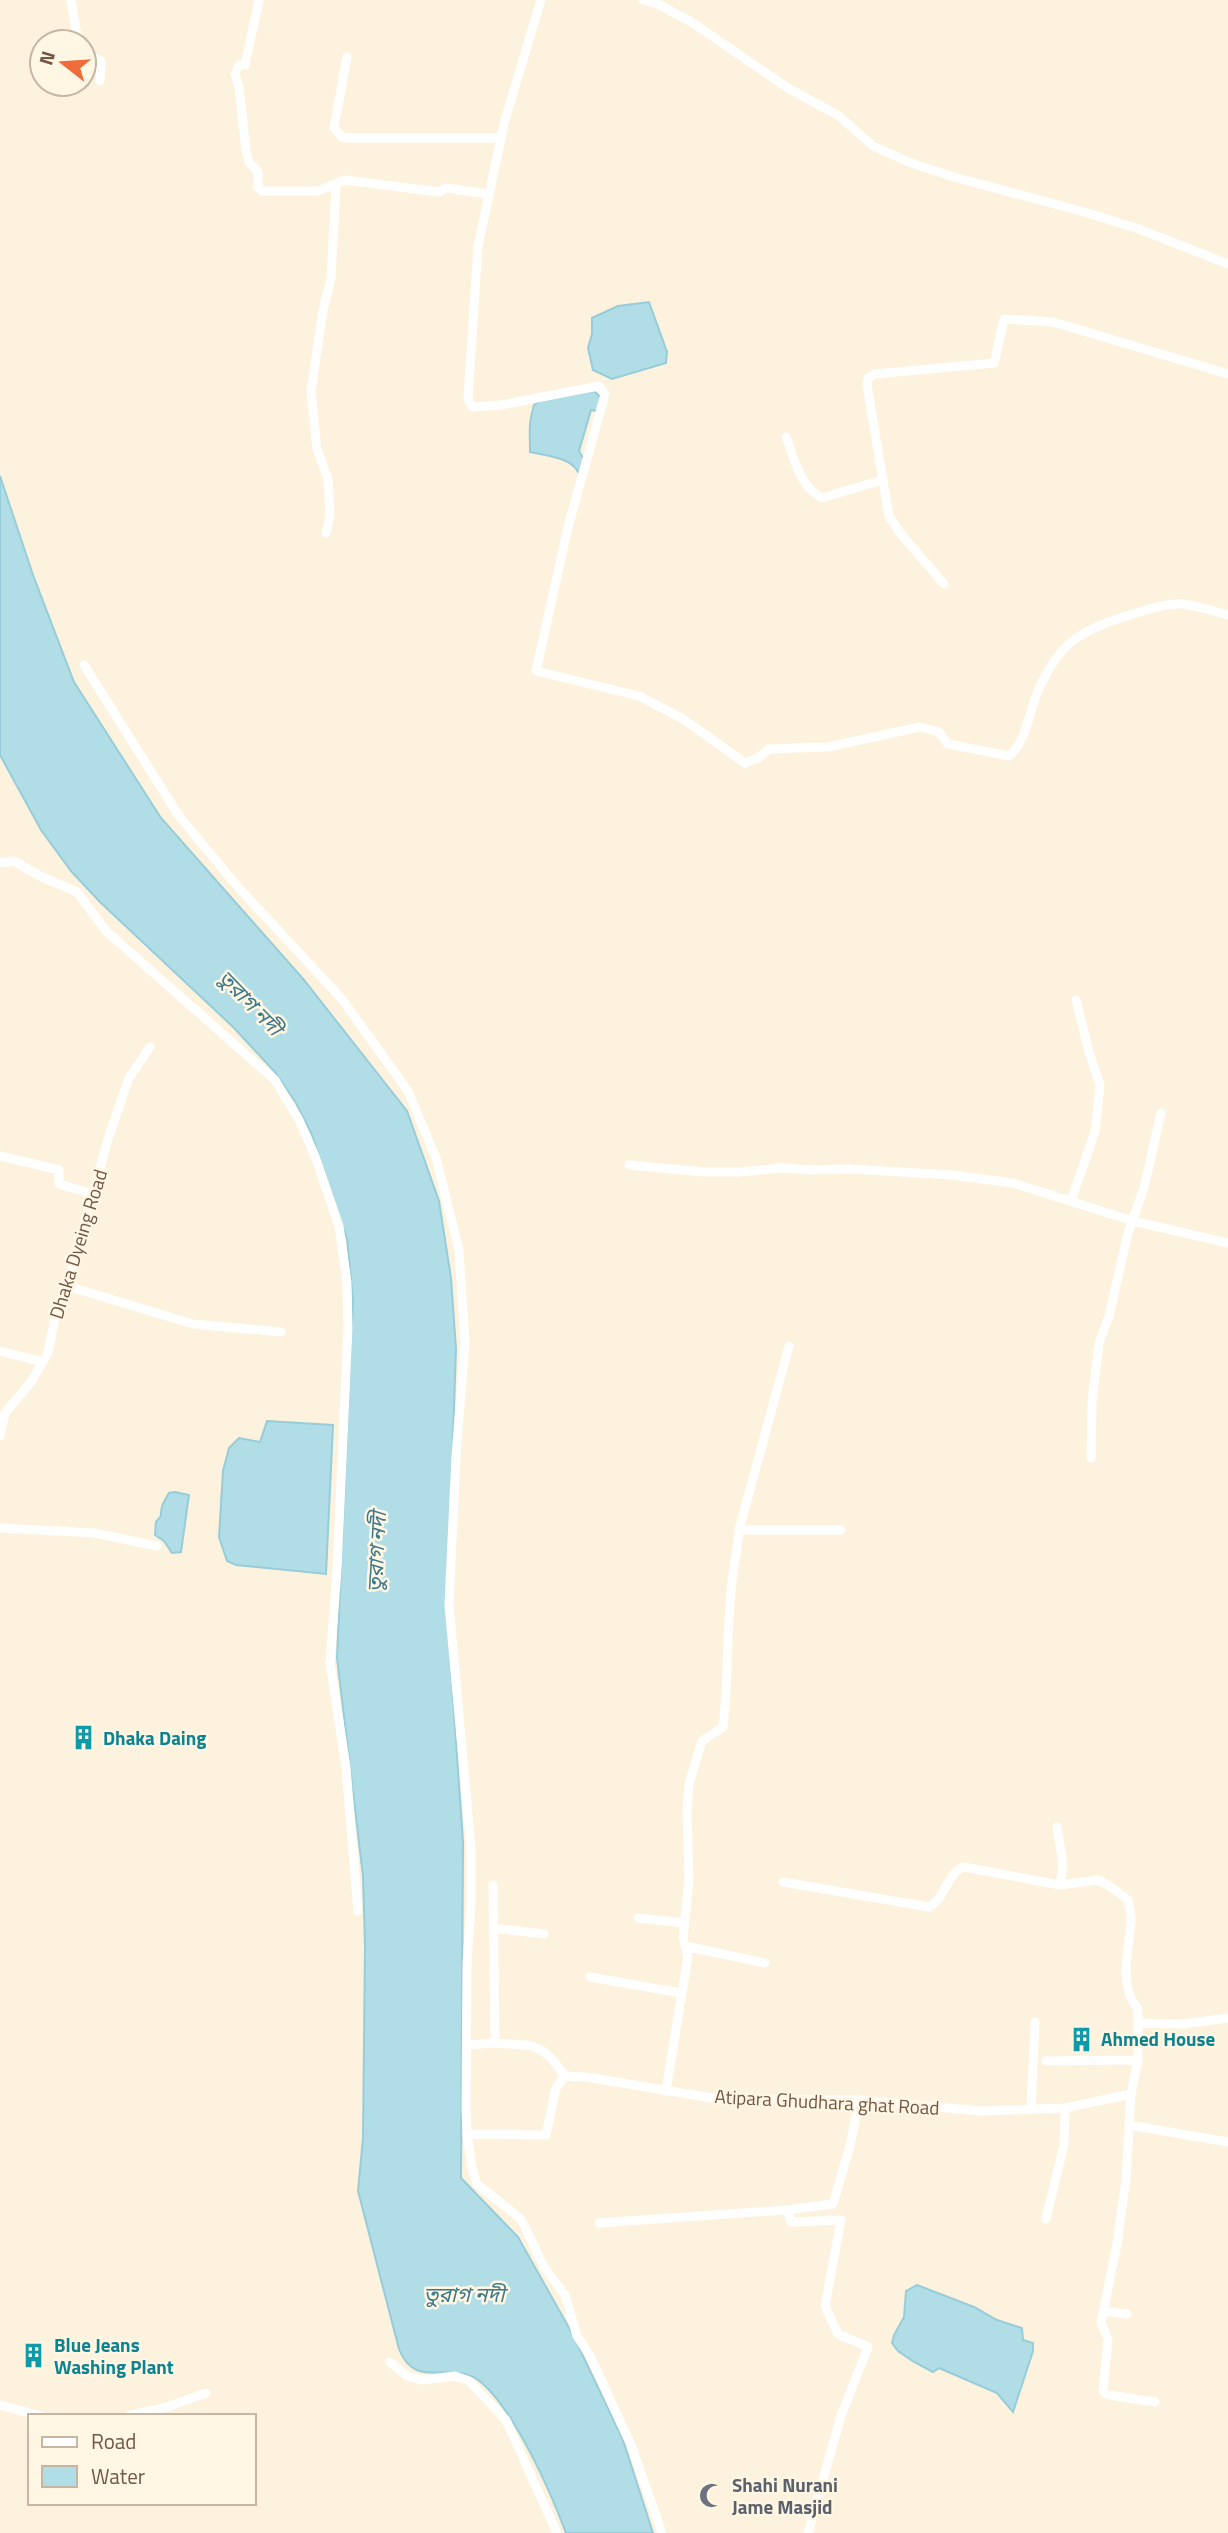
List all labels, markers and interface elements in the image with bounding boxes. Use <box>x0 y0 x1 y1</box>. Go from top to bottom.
north arrow <box>28 28 98 98</box>
text: N <box>30 47 62 68</box>
water label: তুরাগ নদী <box>211 962 293 1046</box>
street label: Dhaka Dyeing Road <box>41 1165 114 1322</box>
water label: তুরাগ নদী <box>358 1506 394 1593</box>
place label: Dhaka Daing <box>103 1723 206 1752</box>
building icon: Dhaka Daing <box>69 1724 97 1752</box>
place label: Ahmed House <box>1101 2024 1216 2053</box>
building icon: Ahmed House <box>1067 2025 1095 2053</box>
street label: Atipara Ghudhara ghat Road <box>714 2081 940 2122</box>
water label: তুরাগ নদী <box>424 2278 509 2310</box>
place label: Blue Jeans Washing Plant <box>54 2330 174 2381</box>
building icon: Blue Jeans Washing Plant <box>20 2342 48 2370</box>
legend <box>28 2414 256 2505</box>
text: Road <box>91 2425 136 2457</box>
text: Water <box>91 2460 145 2492</box>
place label: Shahi Nurani Jame Masjid <box>732 2470 838 2521</box>
mosque icon: Shahi Nurani Jame Masjid <box>698 2482 726 2510</box>

